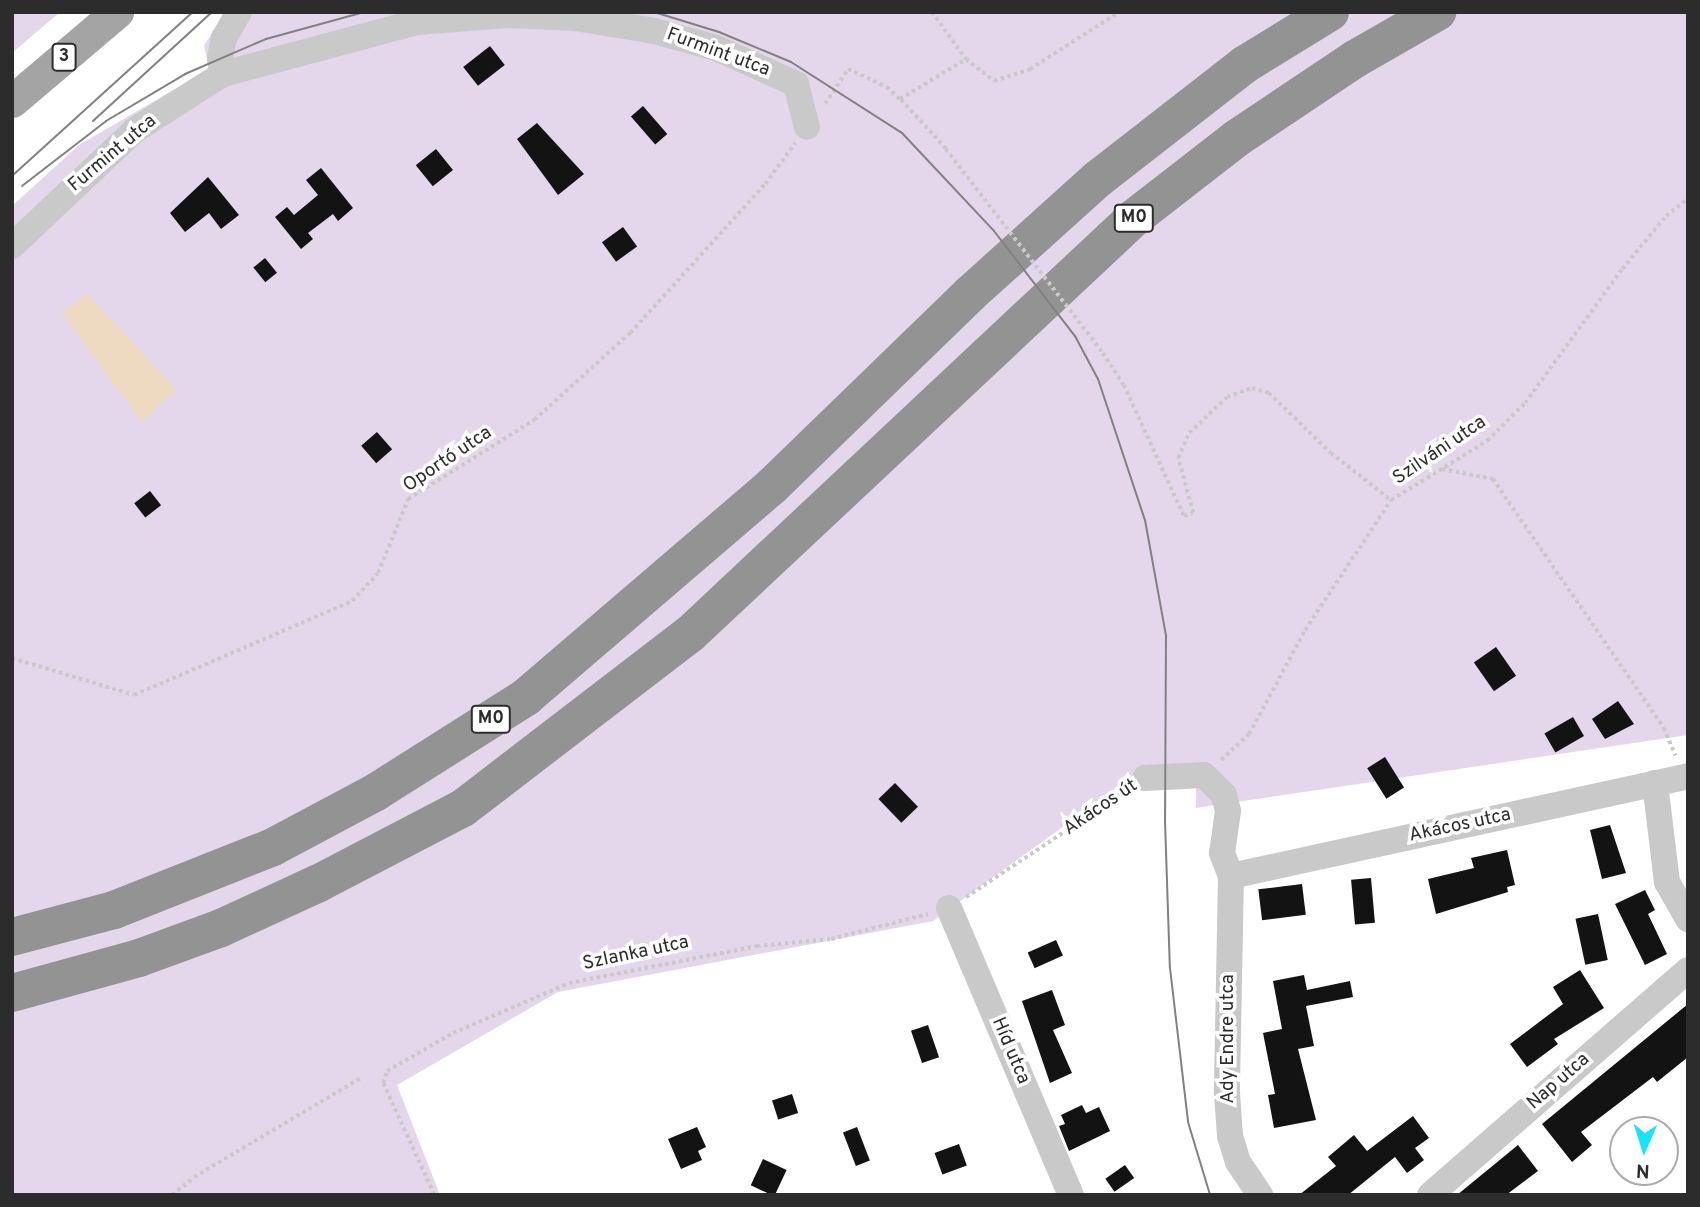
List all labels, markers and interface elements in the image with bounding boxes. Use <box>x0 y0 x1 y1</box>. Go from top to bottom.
street label: Furmint utca <box>663 24 773 82</box>
road number: 3 <box>50 42 78 72</box>
street label: Furmint utca <box>64 111 162 197</box>
road number: M0 <box>1113 204 1155 232</box>
street label: Szilváni utca <box>1389 411 1491 491</box>
street label: Oportó utca <box>399 422 497 498</box>
road number: M0 <box>470 704 512 734</box>
street label: Akácos út <box>1060 775 1142 841</box>
street label: Akácos utca <box>1407 804 1513 848</box>
street label: Szlanka utca <box>581 932 691 976</box>
street label: Ady Endre utca <box>1218 974 1240 1104</box>
street label: Híd utca <box>986 1014 1034 1088</box>
street label: Nap utca <box>1523 1049 1595 1115</box>
north arrow <box>1609 1116 1679 1186</box>
text: N <box>1636 1158 1650 1182</box>

